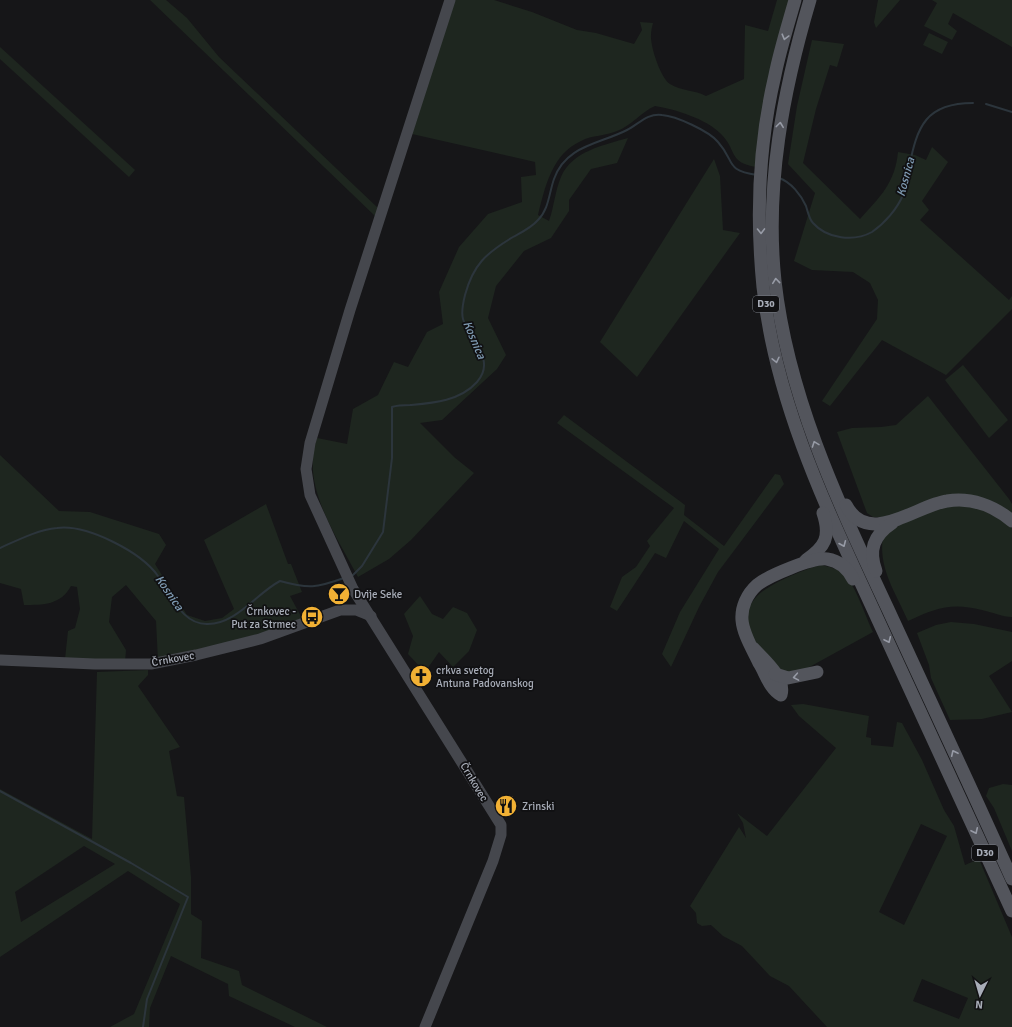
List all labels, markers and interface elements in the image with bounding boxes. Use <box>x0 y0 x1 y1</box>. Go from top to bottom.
one-way arrow <box>781 34 789 41</box>
one-way arrow <box>775 122 784 129</box>
water label: Kosnica <box>894 155 919 198</box>
one-way arrow <box>756 228 765 234</box>
one-way arrow <box>771 278 780 284</box>
road number: D30 <box>753 296 779 312</box>
water label: Kosnica <box>459 319 489 362</box>
one-way arrow <box>772 356 780 363</box>
one-way arrow <box>812 441 820 448</box>
one-way arrow <box>838 540 846 547</box>
water label: Kosnica <box>151 572 187 614</box>
bar icon: Dvije Seke <box>326 581 352 607</box>
place label: Dvije Seke <box>354 588 402 601</box>
place label: Črnkovec - Put za Strmec <box>231 604 296 631</box>
bus stop icon: Črnkovec - Put za Strmec <box>299 604 325 630</box>
one-way arrow <box>883 636 891 643</box>
street label: Črnkovec <box>150 648 195 669</box>
church icon: crkva svetog Antuna Padovanskog <box>408 663 434 689</box>
place label: crkva svetog Antuna Padovanskog <box>436 664 534 690</box>
one-way arrow <box>793 672 799 681</box>
one-way arrow <box>951 750 959 758</box>
street label: Črnkovec <box>457 760 492 804</box>
restaurant icon: Zrinski <box>493 793 519 819</box>
place label: Zrinski <box>522 800 554 813</box>
one-way arrow <box>970 827 978 834</box>
road number: D30 <box>972 845 998 861</box>
north arrow <box>960 975 1000 1015</box>
text: N <box>975 998 984 1011</box>

